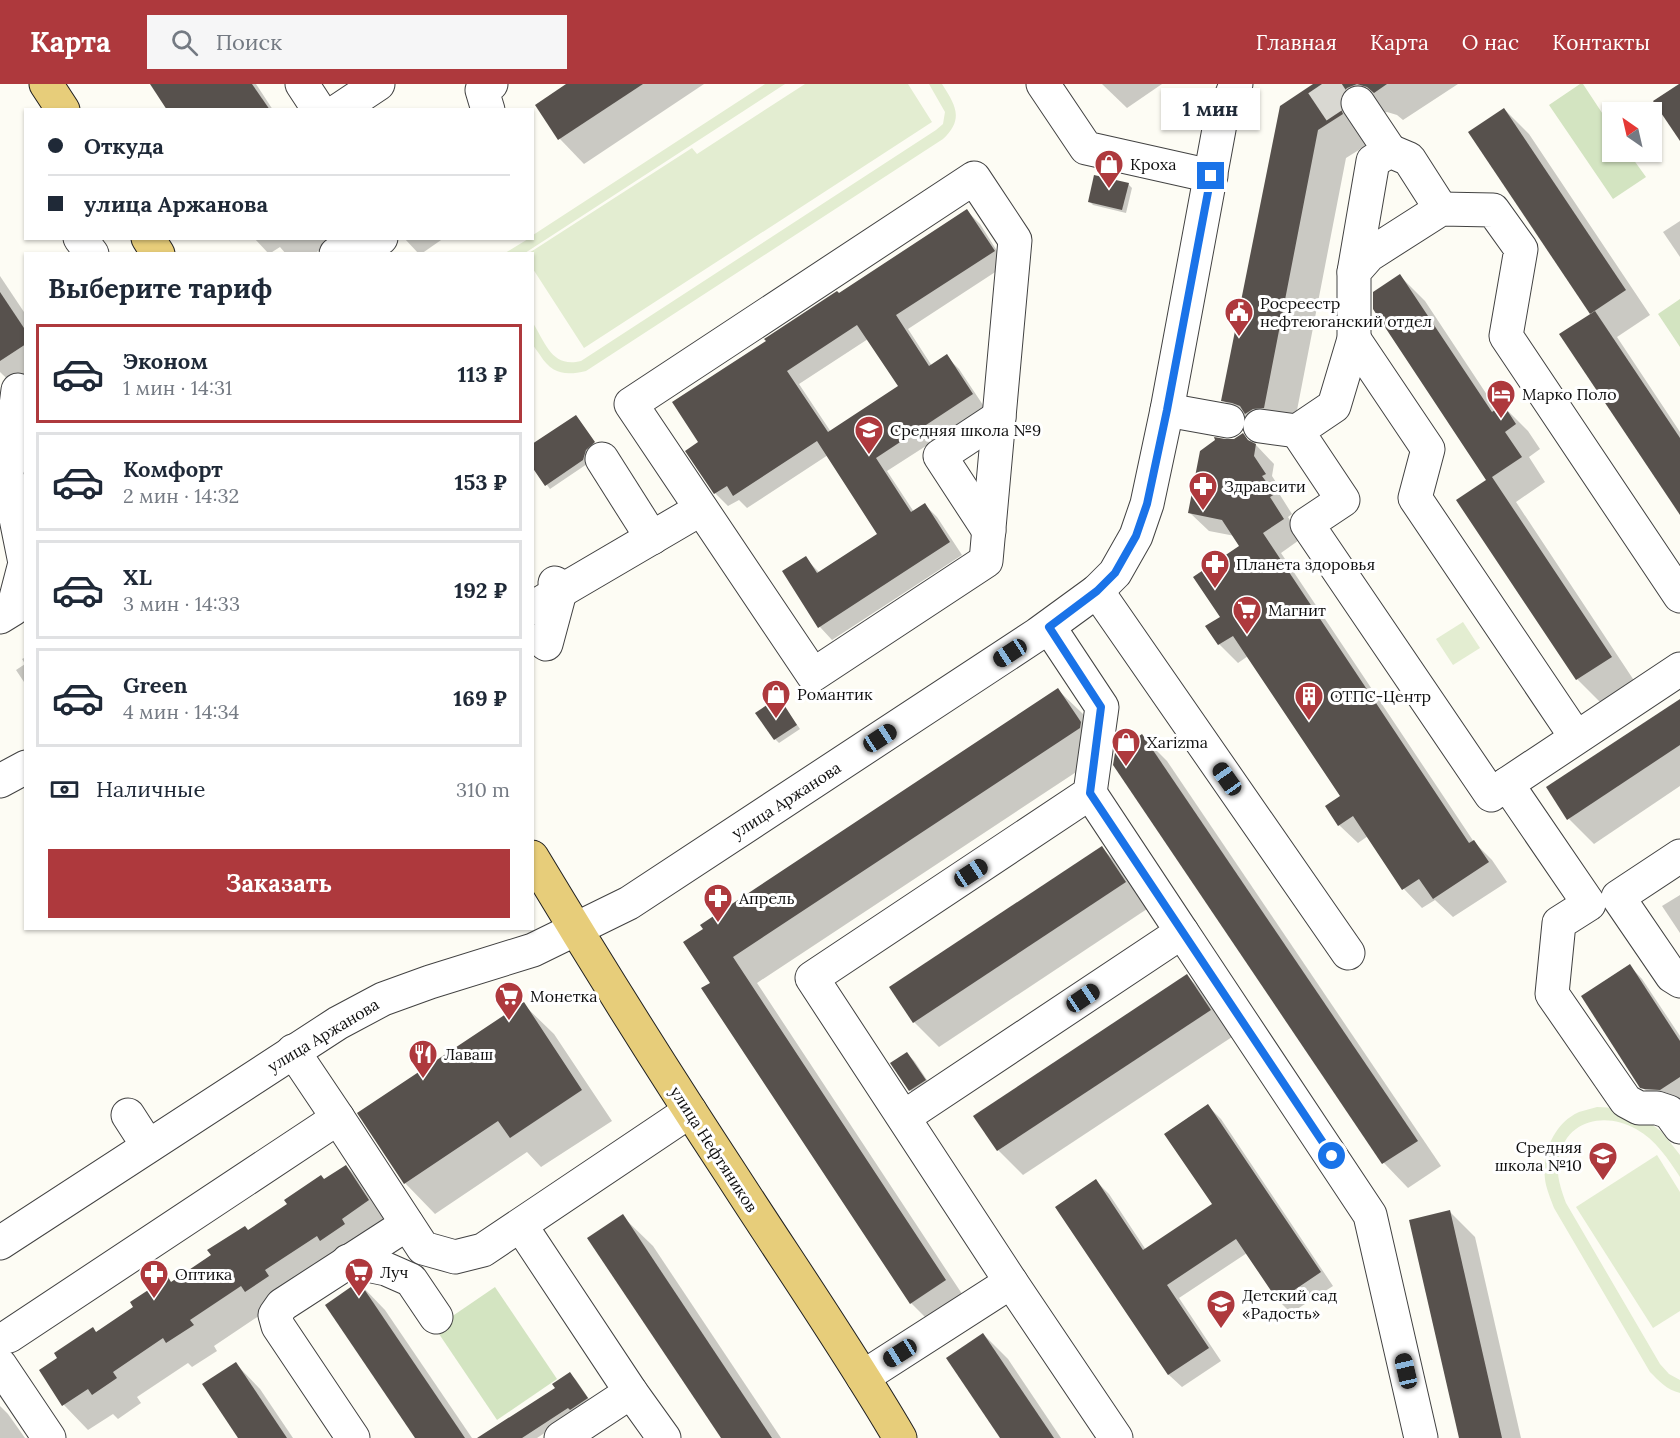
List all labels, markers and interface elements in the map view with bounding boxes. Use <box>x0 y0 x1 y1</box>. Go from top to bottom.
search box <box>147 15 567 69</box>
text: Карта <box>30 24 111 60</box>
icon: search <box>168 26 201 59</box>
text: Поиск <box>216 28 282 56</box>
text: Главная <box>1256 29 1337 56</box>
text: Карта <box>1370 29 1429 56</box>
text: О нас <box>1462 29 1519 56</box>
text: Контакты <box>1552 29 1650 56</box>
callout: 1 мин <box>1162 89 1260 131</box>
text: 1 мин <box>1183 96 1238 121</box>
north arrow <box>1602 102 1662 162</box>
map controls <box>1602 102 1662 162</box>
text: Откуда <box>84 132 164 160</box>
shop icon: Кроха <box>1093 148 1125 190</box>
place label: Кроха <box>1130 154 1177 174</box>
route end <box>1197 162 1224 189</box>
text: улица Аржанова <box>84 190 268 218</box>
text: Выберите тариф <box>48 271 272 305</box>
place label: Росреестр нефтеюганский отдел <box>1260 293 1432 331</box>
public building icon: Росреестр нефтеюганский отдел <box>1223 296 1255 338</box>
icon: car <box>51 347 105 401</box>
text: Эконом <box>123 347 208 375</box>
text: 113 ₽ <box>457 360 507 388</box>
text: 1 мин · 14:31 <box>123 375 232 400</box>
hotel icon: Марко Поло <box>1485 378 1517 420</box>
place label: Марко Поло <box>1522 384 1617 404</box>
school or university icon: Средняя школа №9 <box>853 414 885 456</box>
place label: Средняя школа №9 <box>890 420 1041 440</box>
icon: car <box>51 455 105 509</box>
text: Комфорт <box>123 455 223 483</box>
text: 153 ₽ <box>454 468 507 496</box>
pharmacy icon: Здравсити <box>1187 470 1219 512</box>
place label: Здравсити <box>1224 476 1306 496</box>
text: 2 мин · 14:32 <box>123 483 239 508</box>
pharmacy icon: Планета здоровья <box>1199 548 1231 590</box>
place label: Планета здоровья <box>1236 554 1375 574</box>
icon: car <box>51 563 105 617</box>
text: XL <box>123 563 152 591</box>
text: 192 ₽ <box>454 576 507 604</box>
text: 3 мин · 14:33 <box>123 591 240 616</box>
supermarket icon: Магнит <box>1231 594 1263 636</box>
place label: Магнит <box>1268 600 1326 620</box>
car <box>990 636 1030 670</box>
icon: car <box>51 671 105 725</box>
text: Green <box>123 671 188 699</box>
shop icon: Романтик <box>760 678 792 720</box>
building icon: ОТПС-Центр <box>1293 680 1325 722</box>
text: 169 ₽ <box>453 684 507 712</box>
place label: Романтик <box>797 684 873 704</box>
place label: ОТПС-Центр <box>1330 686 1431 706</box>
text: 4 мин · 14:34 <box>123 699 239 724</box>
car <box>860 721 900 755</box>
shop icon: Xarizma <box>1110 726 1142 768</box>
place label: Xarizma <box>1147 732 1208 752</box>
street label: улица Аржанова <box>728 757 844 843</box>
car <box>1209 759 1245 799</box>
icon: cash <box>48 773 81 806</box>
text: Наличные <box>96 775 205 803</box>
text: 310 m <box>456 777 510 802</box>
button: Заказать <box>48 849 510 918</box>
car <box>951 856 991 890</box>
pharmacy icon: Апрель <box>702 882 734 924</box>
place label: Апрель <box>738 888 795 908</box>
supermarket icon: Монетка <box>493 980 525 1022</box>
car <box>1063 980 1103 1016</box>
place label: Монетка <box>530 986 597 1006</box>
street label: улица Аржанова <box>264 994 382 1076</box>
restaurant icon: Лаваш <box>407 1038 439 1080</box>
place label: Лаваш <box>444 1044 493 1064</box>
street label: улица Нефтяников <box>666 1082 762 1216</box>
place label: Средняя школа №10 <box>1495 1137 1582 1175</box>
school or university icon: Средняя школа №10 <box>1587 1140 1619 1182</box>
route start <box>1318 1142 1345 1169</box>
supermarket icon: Луч <box>343 1256 375 1298</box>
pharmacy icon: Оптика <box>138 1258 170 1300</box>
place label: Луч <box>380 1262 408 1282</box>
place label: Оптика <box>175 1264 232 1284</box>
place label: Детский сад «Радость» <box>1242 1285 1338 1323</box>
school or university icon: Детский сад «Радость» <box>1205 1288 1237 1330</box>
car <box>880 1336 920 1370</box>
car <box>1393 1351 1419 1391</box>

